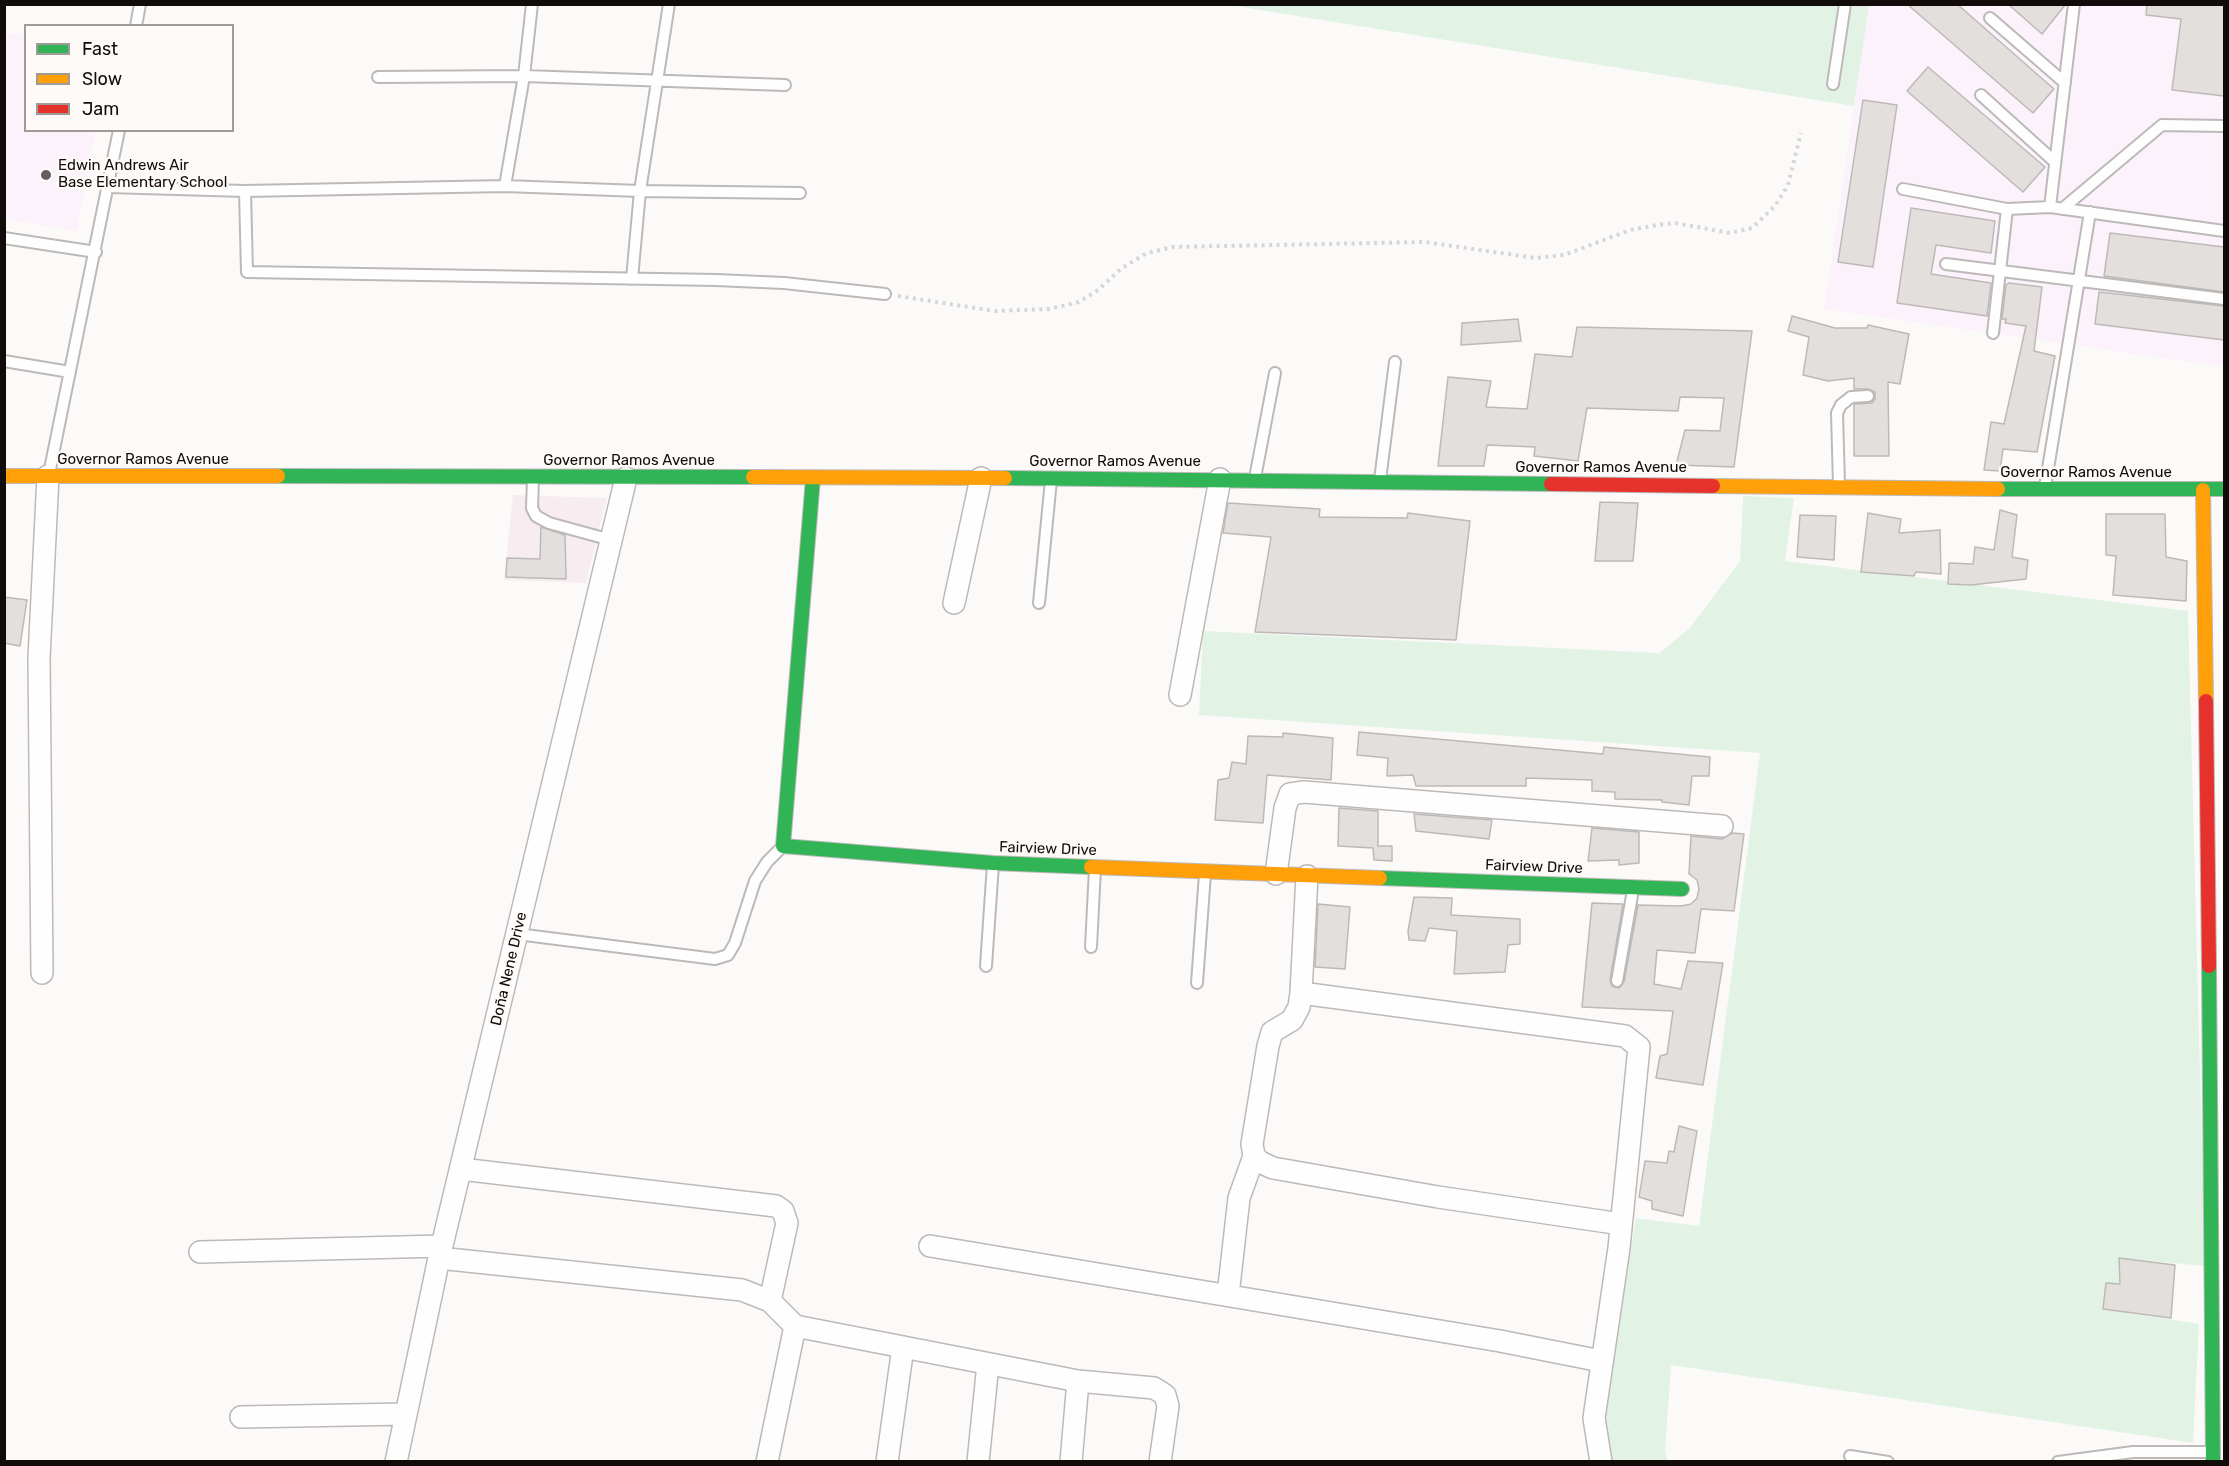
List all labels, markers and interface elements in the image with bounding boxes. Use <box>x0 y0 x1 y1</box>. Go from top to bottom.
legend <box>24 24 234 132</box>
text: Fast <box>82 38 118 60</box>
text: Slow <box>82 68 122 90</box>
text: Jam <box>82 98 119 120</box>
place label: Edwin Andrews Air Base Elementary School <box>58 157 227 192</box>
marker: Edwin Andrews Air Base Elementary School <box>39 168 53 182</box>
street label: Governor Ramos Avenue <box>57 451 229 469</box>
street label: Governor Ramos Avenue <box>543 452 715 470</box>
street label: Governor Ramos Avenue <box>1029 453 1201 471</box>
street label: Governor Ramos Avenue <box>1515 459 1687 477</box>
street label: Governor Ramos Avenue <box>2000 464 2172 482</box>
street label: Fairview Drive <box>999 838 1097 860</box>
street label: Fairview Drive <box>1485 856 1583 878</box>
street label: Doña Nene Drive <box>487 910 531 1028</box>

